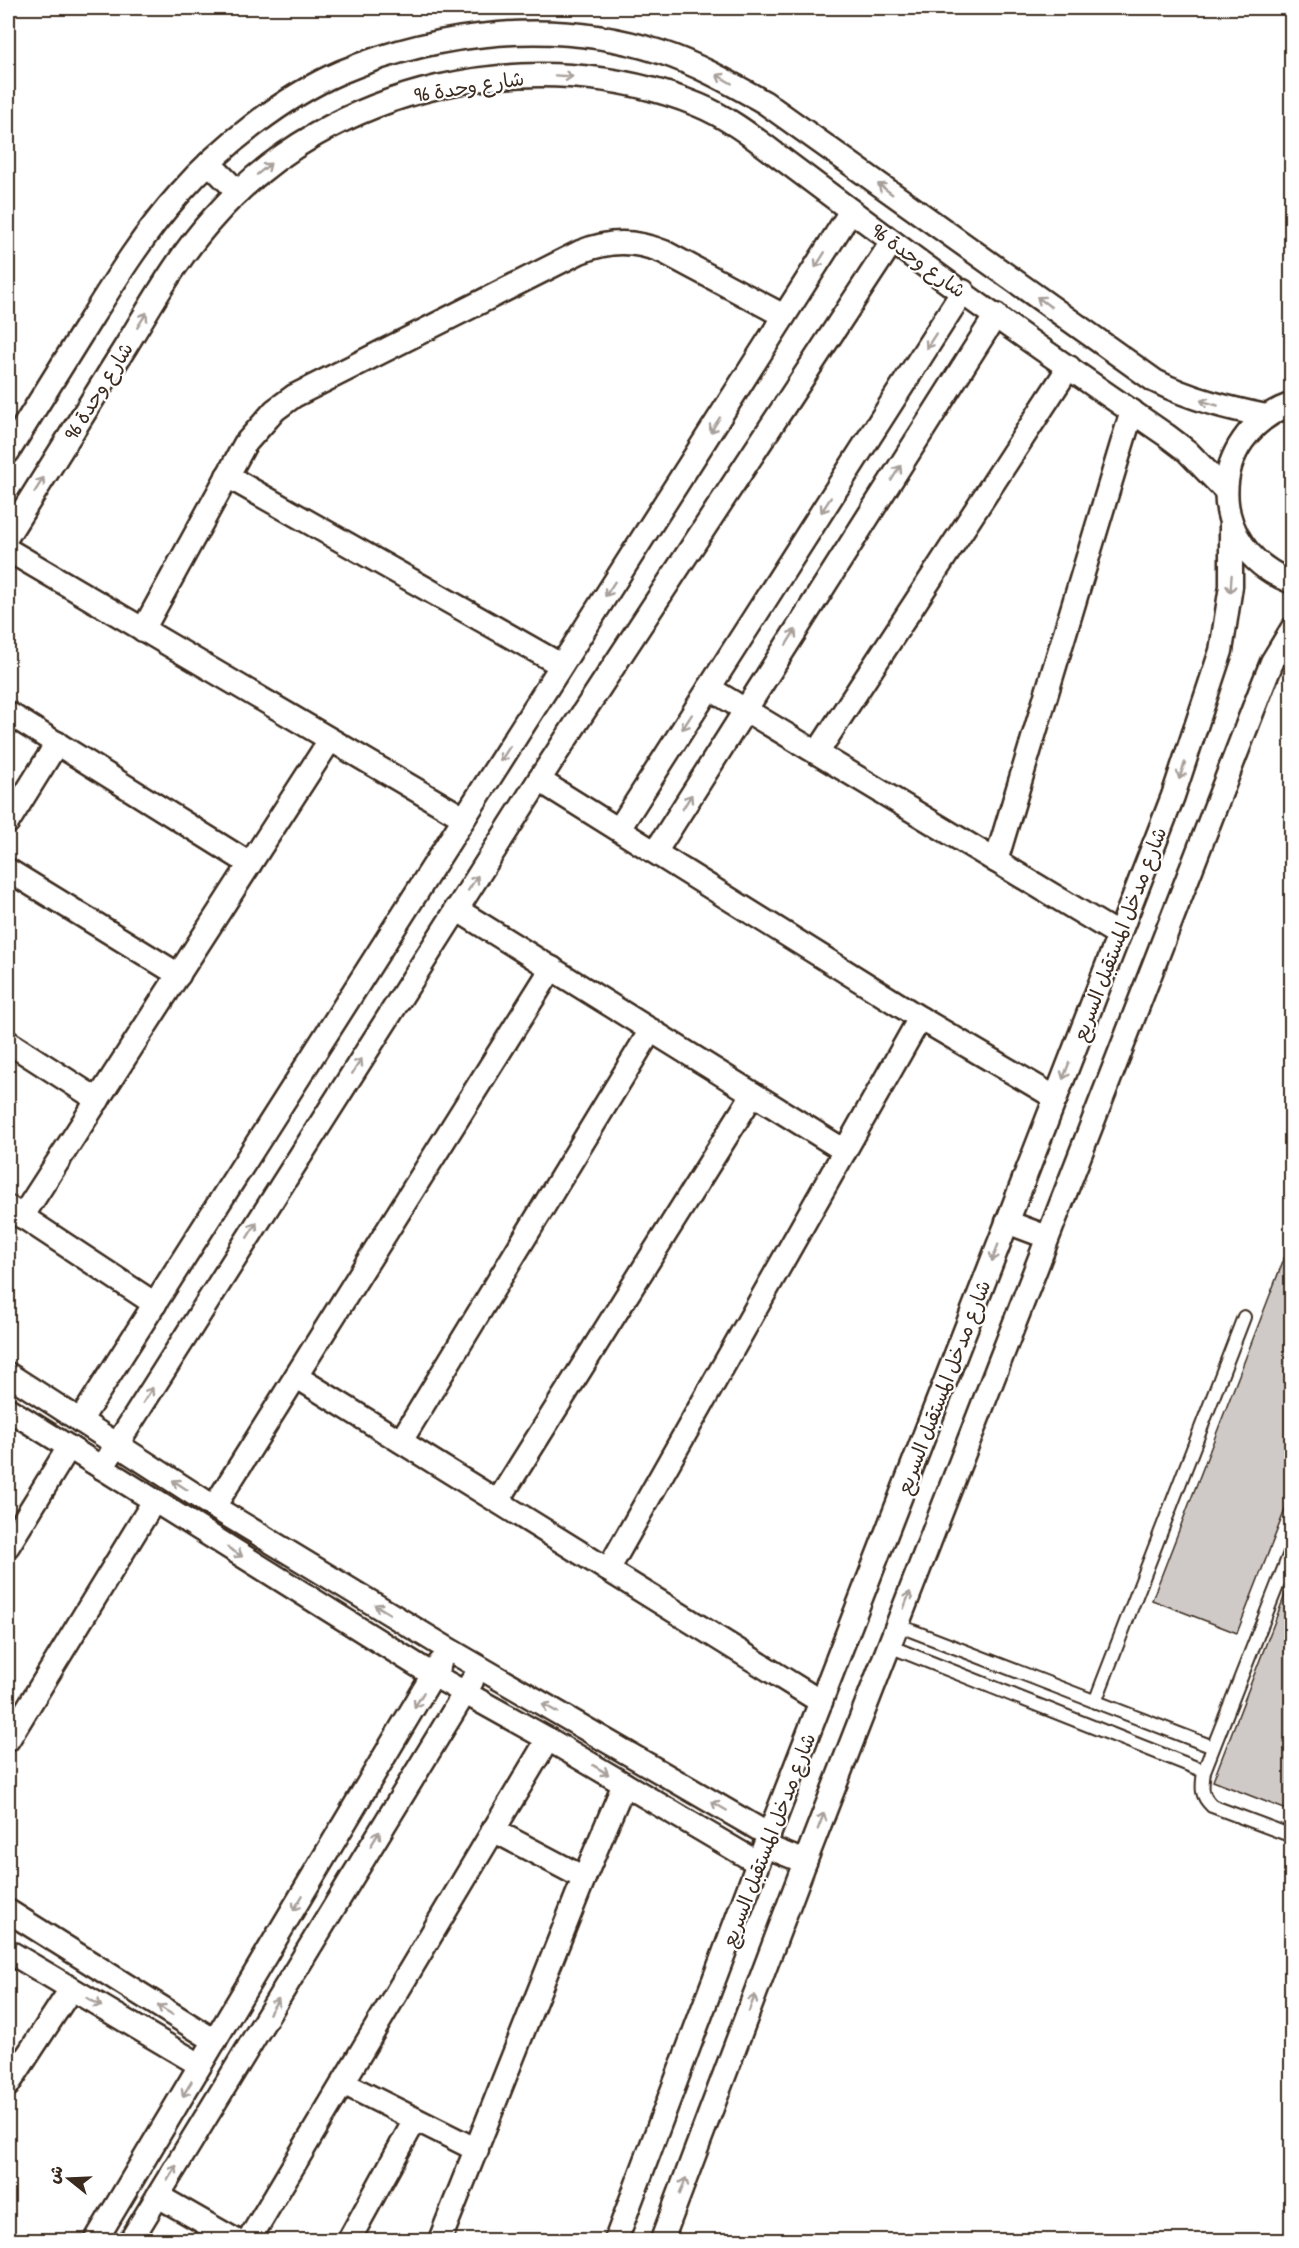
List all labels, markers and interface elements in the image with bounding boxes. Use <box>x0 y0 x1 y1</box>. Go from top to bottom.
street label: شارع وحدة 96 <box>412 64 526 109</box>
one-way arrow <box>553 71 573 82</box>
one-way arrow <box>716 73 733 85</box>
one-way arrow <box>256 163 272 176</box>
one-way arrow <box>878 183 894 195</box>
street label: شارع وحدة 96 <box>866 216 972 304</box>
one-way arrow <box>813 251 825 268</box>
one-way arrow <box>1036 296 1052 308</box>
one-way arrow <box>137 312 149 329</box>
one-way arrow <box>925 332 937 349</box>
street label: شارع وحدة 96 <box>57 337 140 446</box>
one-way arrow <box>1200 397 1219 408</box>
one-way arrow <box>709 416 721 433</box>
one-way arrow <box>890 465 902 482</box>
one-way arrow <box>33 477 45 494</box>
one-way arrow <box>820 496 832 513</box>
one-way arrow <box>1226 573 1237 593</box>
one-way arrow <box>604 580 616 597</box>
one-way arrow <box>786 629 798 646</box>
one-way arrow <box>681 713 693 730</box>
one-way arrow <box>499 745 512 762</box>
one-way arrow <box>1175 762 1186 780</box>
one-way arrow <box>681 794 693 811</box>
street label: شارع مدخل المستقبل السريع <box>1066 823 1174 1046</box>
one-way arrow <box>466 875 479 892</box>
one-way arrow <box>351 1058 363 1075</box>
one-way arrow <box>1060 1061 1071 1080</box>
one-way arrow <box>246 1222 259 1239</box>
one-way arrow <box>989 1243 1000 1261</box>
street label: شارع مدخل المستقبل السريع <box>890 1276 998 1499</box>
one-way arrow <box>142 1387 154 1404</box>
one-way arrow <box>172 1479 189 1491</box>
one-way arrow <box>226 1546 243 1558</box>
one-way arrow <box>902 1591 913 1610</box>
one-way arrow <box>374 1602 391 1614</box>
one-way arrow <box>412 1691 424 1708</box>
one-way arrow <box>542 1702 559 1714</box>
street label: شارع مدخل المستقبل السريع <box>715 1729 823 1952</box>
one-way arrow <box>591 1765 609 1776</box>
one-way arrow <box>711 1799 728 1811</box>
one-way arrow <box>816 1812 827 1831</box>
one-way arrow <box>369 1831 381 1848</box>
one-way arrow <box>291 1894 303 1911</box>
one-way arrow <box>747 1994 758 2013</box>
one-way arrow <box>85 1997 102 2009</box>
one-way arrow <box>268 1998 280 2015</box>
one-way arrow <box>157 2003 174 2015</box>
one-way arrow <box>180 2080 192 2097</box>
north arrow <box>39 2149 99 2209</box>
text: ش <box>42 2163 68 2186</box>
one-way arrow <box>167 2165 179 2182</box>
one-way arrow <box>678 2177 689 2196</box>

